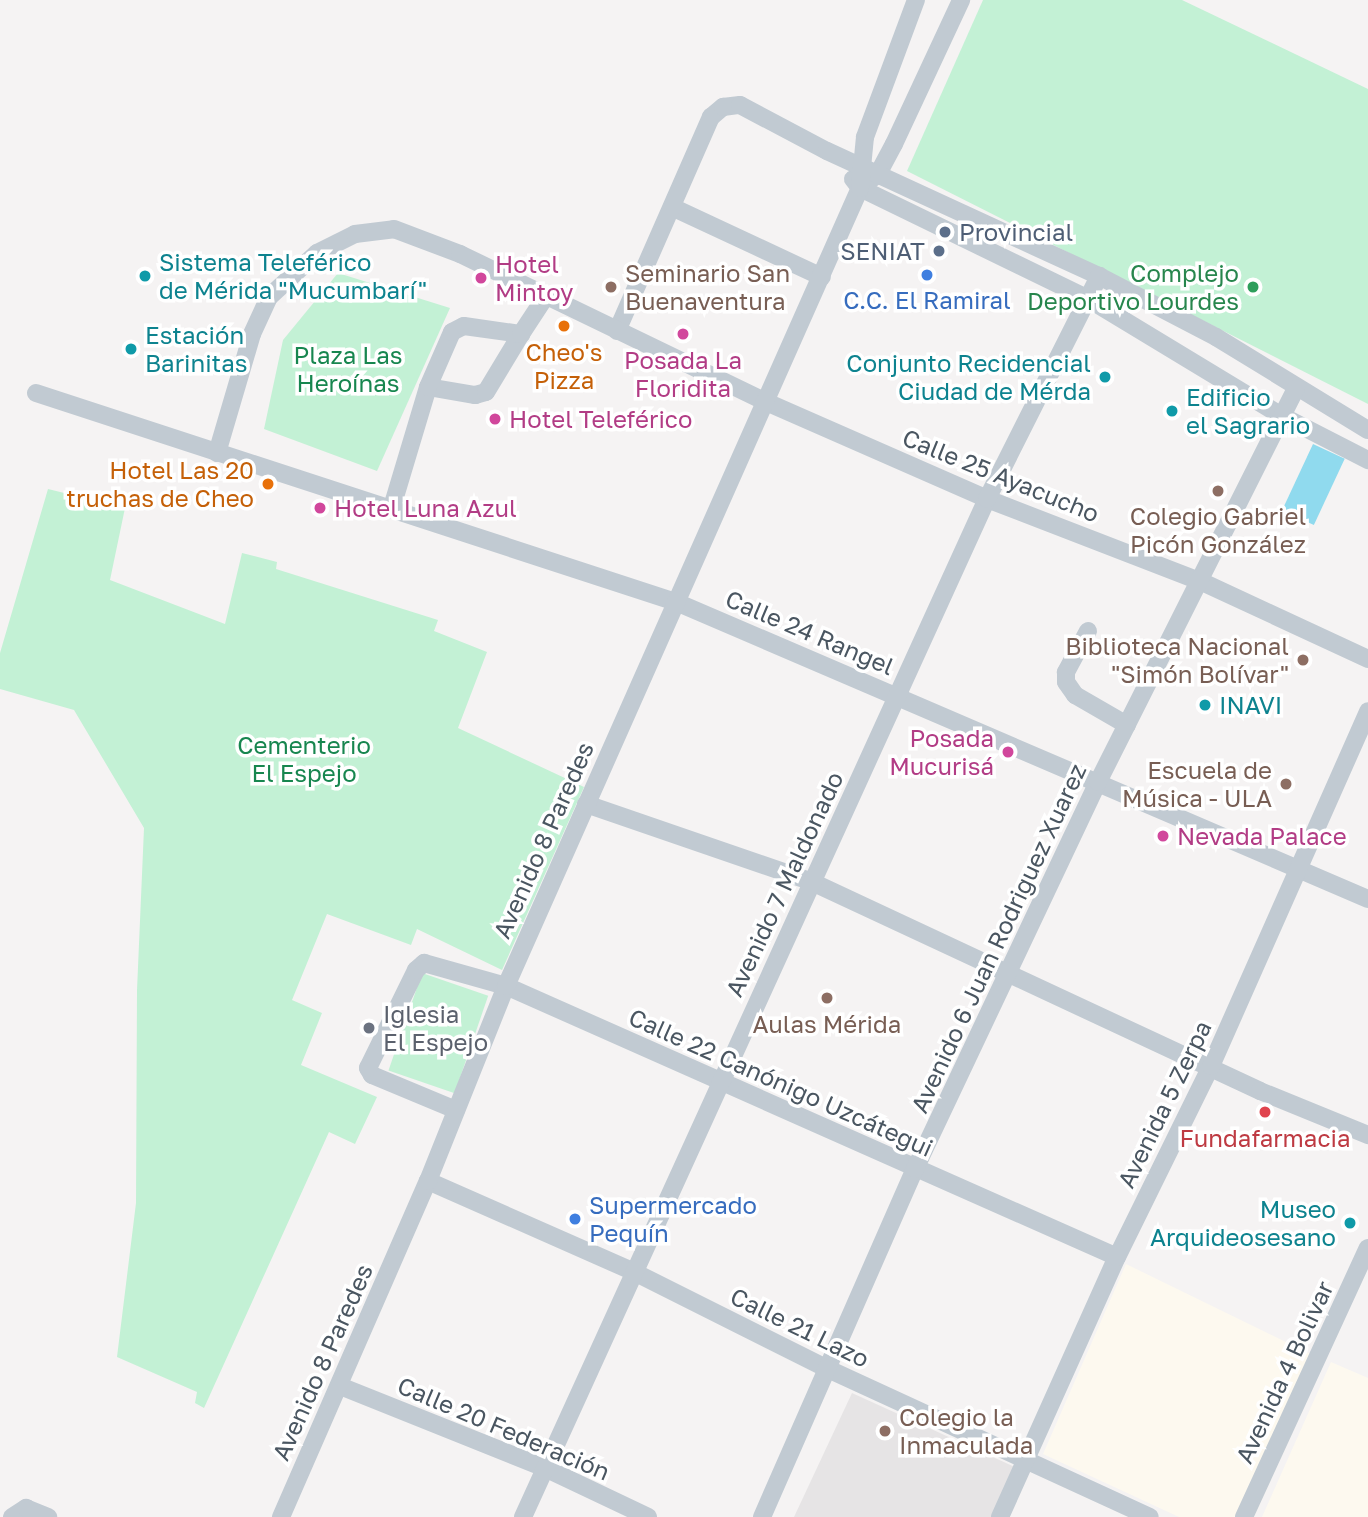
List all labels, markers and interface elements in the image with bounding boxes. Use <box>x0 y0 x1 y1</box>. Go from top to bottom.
place label: Provincial <box>959 218 1073 246</box>
marker: Provincial <box>937 224 953 240</box>
place label: SENIAT <box>840 237 925 265</box>
marker: SENIAT <box>931 243 947 259</box>
place label: Sistema Teleférico de Mérida "Mucumbarí" <box>159 248 427 304</box>
place label: Hotel Mintoy <box>495 250 574 306</box>
place label: Seminario San Buenaventura <box>625 259 790 315</box>
place label: Complejo Deportivo Lourdes <box>1027 259 1239 315</box>
marker: C.C. El Ramiral <box>919 267 935 283</box>
marker: Sistema Teleférico de Mérida "Mucumbarí" <box>137 268 153 284</box>
marker: Hotel Mintoy <box>473 270 489 286</box>
marker: Seminario San Buenaventura <box>603 279 619 295</box>
marker: Complejo Deportivo Lourdes <box>1245 279 1261 295</box>
place label: C.C. El Ramiral <box>843 286 1011 314</box>
marker: Cheo's Pizza <box>556 318 572 334</box>
place label: Estación Barinitas <box>145 321 248 377</box>
marker: Posada La Floridita <box>675 326 691 342</box>
place label: Cheo's Pizza <box>525 338 603 394</box>
marker: Estación Barinitas <box>123 341 139 357</box>
park label: Plaza Las Heroínas <box>294 341 402 397</box>
place label: Posada La Floridita <box>624 346 742 402</box>
place label: Conjunto Recidencial Ciudad de Mérda <box>846 349 1091 405</box>
marker: Conjunto Recidencial Ciudad de Mérda <box>1097 369 1113 385</box>
place label: Edificio el Sagrario <box>1186 383 1310 439</box>
marker: Edificio el Sagrario <box>1164 403 1180 419</box>
place label: Hotel Teleférico <box>509 405 692 433</box>
marker: Hotel Teleférico <box>487 411 503 427</box>
street label: Calle 25 Ayacucho <box>898 422 1104 528</box>
place label: Hotel Las 20 truchas de Cheo <box>66 456 254 512</box>
marker: Hotel Las 20 truchas de Cheo <box>260 476 276 492</box>
marker: Colegio Gabriel Picón González <box>1210 483 1226 499</box>
place label: Hotel Luna Azul <box>334 494 517 522</box>
marker: Hotel Luna Azul <box>312 500 328 516</box>
place label: Colegio Gabriel Picón González <box>1130 502 1306 558</box>
street label: Calle 24 Rangel <box>721 584 899 680</box>
place label: Biblioteca Nacional "Simón Bolívar" <box>1065 632 1289 688</box>
marker: Biblioteca Nacional "Simón Bolívar" <box>1295 652 1311 668</box>
place label: INAVI <box>1219 691 1282 719</box>
marker: INAVI <box>1197 697 1213 713</box>
place label: Posada Mucurisá <box>889 724 994 780</box>
park label: Cementerio El Espejo <box>237 731 371 787</box>
street label: Avenido 8 Paredes <box>487 737 599 943</box>
marker: Posada Mucurisá <box>1000 744 1016 760</box>
place label: Escuela de Música - ULA <box>1122 756 1272 812</box>
street label: Avenido 6 Juan Rodriguez Xuarez <box>904 759 1092 1117</box>
street label: Avenido 7 Maldonado <box>719 767 849 1001</box>
marker: Escuela de Música - ULA <box>1278 776 1294 792</box>
place label: Nevada Palace <box>1177 822 1347 850</box>
marker: Nevada Palace <box>1155 828 1171 844</box>
marker: Aulas Mérida <box>819 990 835 1006</box>
place label: Iglesia El Espejo <box>383 1000 488 1056</box>
street label: Calle 22 Canónigo Uzcátegui <box>625 1002 937 1162</box>
place label: Aulas Mérida <box>753 1010 901 1038</box>
street label: Avenida 5 Zerpa <box>1111 1016 1217 1192</box>
marker: Iglesia El Espejo <box>361 1020 377 1036</box>
marker: Fundafarmacia <box>1257 1104 1273 1120</box>
place label: Fundafarmacia <box>1180 1124 1350 1152</box>
place label: Supermercado Pequín <box>589 1191 757 1247</box>
place label: Museo Arquideosesano <box>1150 1195 1336 1251</box>
marker: Supermercado Pequín <box>567 1211 583 1227</box>
marker: Museo Arquideosesano <box>1342 1215 1358 1231</box>
street label: Avenido 8 Paredes <box>266 1259 378 1465</box>
street label: Avenida 4 Bolivar <box>1229 1276 1339 1468</box>
street label: Calle 21 Lazo <box>726 1281 874 1373</box>
street label: Calle 20 Federación <box>394 1370 614 1486</box>
place label: Colegio la Inmaculada <box>899 1403 1033 1459</box>
marker: Colegio la Inmaculada <box>877 1423 893 1439</box>

